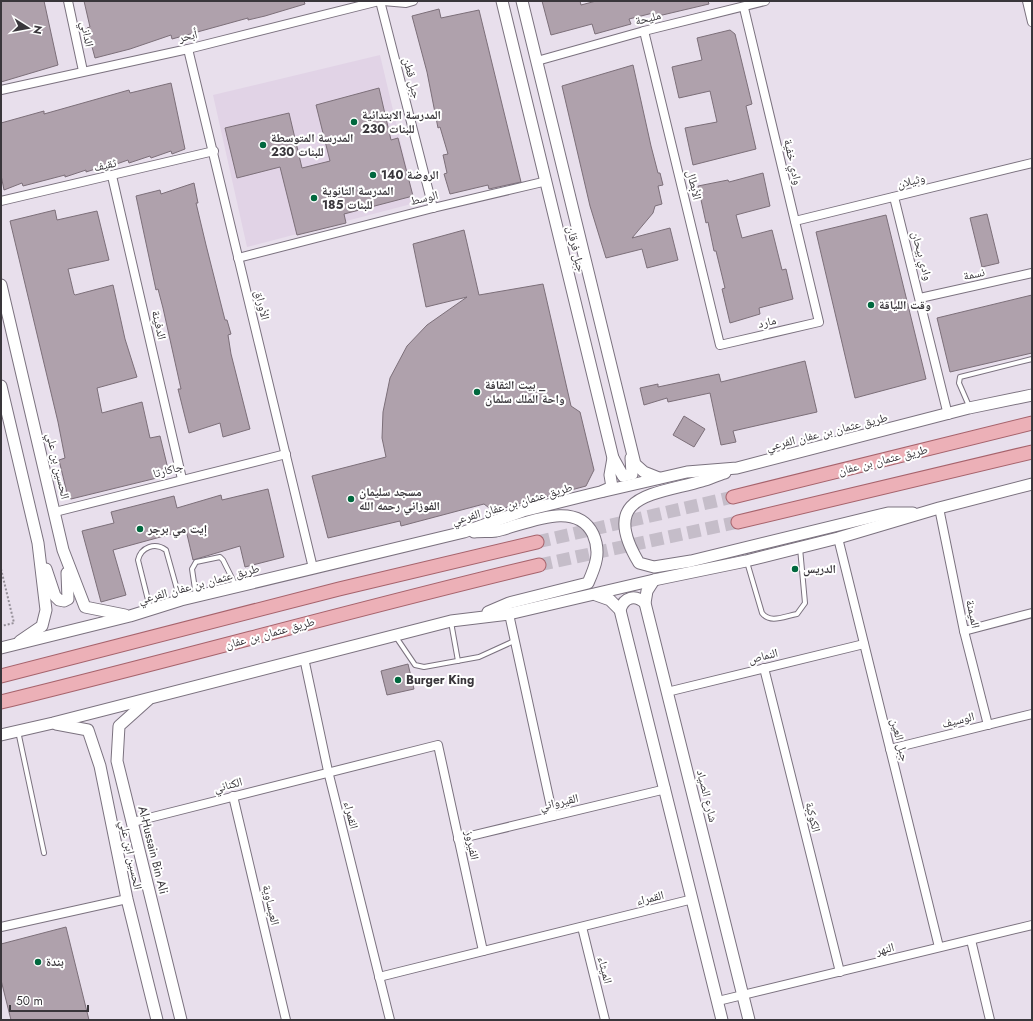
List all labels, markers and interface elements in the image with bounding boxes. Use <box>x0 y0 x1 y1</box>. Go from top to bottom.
street label: مليحة <box>633 6 663 30</box>
north arrow <box>8 8 48 48</box>
street label: الداني <box>75 20 98 49</box>
text: N <box>29 24 47 36</box>
street label: أبحر <box>176 25 199 47</box>
street label: جبل قطن <box>398 56 426 101</box>
place label: المدرسة الابتدائية 230 للبنات <box>362 106 441 138</box>
marker: المدرسة الابتدائية 230 للبنات <box>349 117 359 127</box>
place label: المدرسة المتوسطة 230 للبنات <box>271 129 354 161</box>
street label: وادي خفية <box>778 137 807 187</box>
marker: المدرسة المتوسطة 230 للبنات <box>258 140 268 150</box>
street label: ثقيف <box>92 154 119 176</box>
place label: الروضة 140 <box>381 166 439 184</box>
street label: الأبطال <box>682 168 706 202</box>
street label: وثيلان <box>895 169 927 193</box>
marker: الروضة 140 <box>368 170 378 180</box>
place label: المدرسة الثانوية 185 للبنات <box>322 182 394 214</box>
street label: الوسط <box>408 186 440 210</box>
marker: المدرسة الثانوية 185 للبنات <box>309 193 319 203</box>
street label: جبل فرقان <box>562 224 590 274</box>
street label: وادي بيحان <box>906 229 937 283</box>
street label: نسمة <box>961 263 987 285</box>
street label: الأوراق <box>250 288 274 322</box>
place label: وقت اللياقة <box>879 296 931 314</box>
marker: وقت اللياقة <box>866 300 876 310</box>
street label: الدفينة <box>147 309 171 341</box>
street label: مارد <box>756 311 778 333</box>
place label: بيت الثقافة _ واحة الملك سلمان <box>485 376 565 408</box>
marker: بيت الثقافة _ واحة الملك سلمان <box>472 387 482 397</box>
street label: طريق عثمان بن عفان الفرعي <box>764 408 890 457</box>
street label: الحسين بن علي <box>41 431 74 501</box>
street label: طريق عثمان بن عفان <box>836 440 930 480</box>
street label: جاكارتا <box>151 457 185 483</box>
street label: طريق عثمان بن عفان الفرعي <box>450 478 575 531</box>
place label: مسجد سليمان الفوزاني رحمه الله <box>359 483 440 516</box>
marker: مسجد سليمان الفوزاني رحمه الله <box>346 494 356 504</box>
place label: إيت مي برجر <box>147 520 207 539</box>
marker: إيت مي برجر <box>135 524 145 534</box>
street label: طريق عثمان بن عفان الفرعي <box>136 559 262 610</box>
place label: الدريس <box>803 560 836 578</box>
marker: الدريس <box>790 564 800 574</box>
street label: الميمنة <box>961 598 985 630</box>
street label: طريق عثمان بن عفان <box>223 612 317 654</box>
street label: النماص <box>746 644 780 668</box>
place label: Burger King <box>406 671 474 689</box>
marker: Burger King <box>393 675 403 685</box>
street label: الوسيف <box>940 707 976 733</box>
street label: جبل العين <box>886 717 914 764</box>
street label: شارع الصياد <box>692 768 722 824</box>
street label: الكناني <box>212 773 245 798</box>
street label: القيرواني <box>538 789 581 816</box>
street label: القمراء <box>339 799 363 831</box>
street label: الكوكبة <box>801 800 825 834</box>
street label: Al-Hussain Bin Ali <box>133 804 173 896</box>
street label: الحسين ابن علي <box>114 819 147 892</box>
street label: الفيروز <box>460 828 484 861</box>
street label: العيساوية <box>258 883 284 927</box>
street label: القمراء <box>634 886 666 910</box>
street label: النهر <box>873 938 896 960</box>
place label: بندة <box>46 953 64 971</box>
street label: الميثاء <box>593 955 617 986</box>
marker: بندة <box>33 957 43 967</box>
scale bar <box>10 987 88 1013</box>
text: 50 m <box>16 992 43 1010</box>

